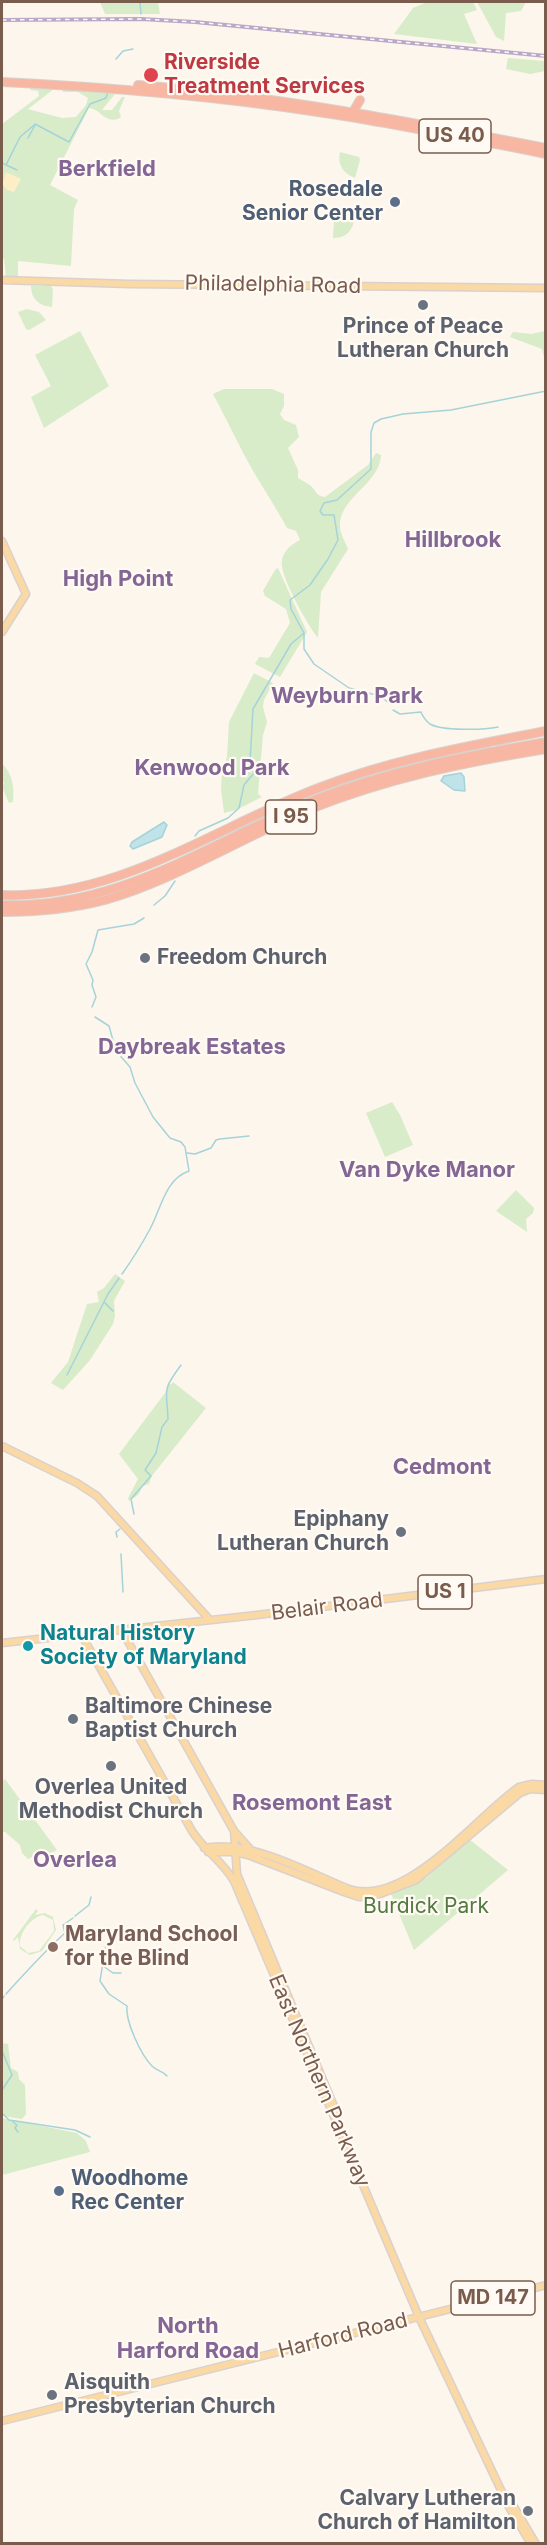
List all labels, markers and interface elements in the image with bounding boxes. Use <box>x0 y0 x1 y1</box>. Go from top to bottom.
place label: Riverside Treatment Services <box>164 50 365 100</box>
marker: Riverside Treatment Services <box>142 66 160 84</box>
road number: US 40 <box>419 119 491 153</box>
district label: Berkfield <box>58 156 156 182</box>
place label: Rosedale Senior Center <box>242 177 383 227</box>
marker: Rosedale Senior Center <box>388 195 402 209</box>
street label: Philadelphia Road <box>184 271 362 299</box>
marker: Prince of Peace Lutheran Church <box>416 298 430 312</box>
place label: Prince of Peace Lutheran Church <box>337 314 509 364</box>
district label: Hillbrook <box>405 527 501 553</box>
district label: High Point <box>63 566 173 592</box>
district label: Weyburn Park <box>271 683 423 709</box>
district label: Kenwood Park <box>134 755 290 781</box>
road number: I 95 <box>266 800 316 834</box>
place label: Freedom Church <box>157 945 327 971</box>
marker: Freedom Church <box>138 951 152 965</box>
district label: Daybreak Estates <box>98 1034 286 1060</box>
district label: Van Dyke Manor <box>339 1157 515 1183</box>
district label: Cedmont <box>393 1454 491 1480</box>
place label: Epiphany Lutheran Church <box>217 1507 389 1557</box>
marker: Epiphany Lutheran Church <box>394 1525 408 1539</box>
road number: US 1 <box>418 1575 472 1609</box>
street label: Belair Road <box>270 1588 384 1626</box>
place label: Natural History Society of Maryland <box>40 1621 247 1671</box>
marker: Natural History Society of Maryland <box>21 1639 35 1653</box>
place label: Baltimore Chinese Baptist Church <box>85 1694 272 1744</box>
marker: Baltimore Chinese Baptist Church <box>66 1712 80 1726</box>
marker: Overlea United Methodist Church <box>104 1759 118 1773</box>
place label: Overlea United Methodist Church <box>19 1775 203 1825</box>
district label: Rosemont East <box>232 1790 392 1816</box>
district label: Overlea <box>33 1847 117 1873</box>
park label: Burdick Park <box>363 1894 489 1920</box>
place label: Maryland School for the Blind <box>65 1922 238 1972</box>
marker: Maryland School for the Blind <box>46 1940 60 1954</box>
street label: East Northern Parkway <box>263 1971 375 2191</box>
place label: Woodhome Rec Center <box>71 2166 188 2216</box>
marker: Woodhome Rec Center <box>52 2184 66 2198</box>
road number: MD 147 <box>451 2281 535 2315</box>
street label: Harford Road <box>276 2308 410 2364</box>
district label: North Harford Road <box>117 2313 259 2364</box>
place label: Aisquith Presbyterian Church <box>64 2370 276 2420</box>
marker: Aisquith Presbyterian Church <box>45 2388 59 2402</box>
place label: Calvary Lutheran Church of Hamilton <box>317 2486 516 2536</box>
marker: Calvary Lutheran Church of Hamilton <box>521 2504 535 2518</box>

